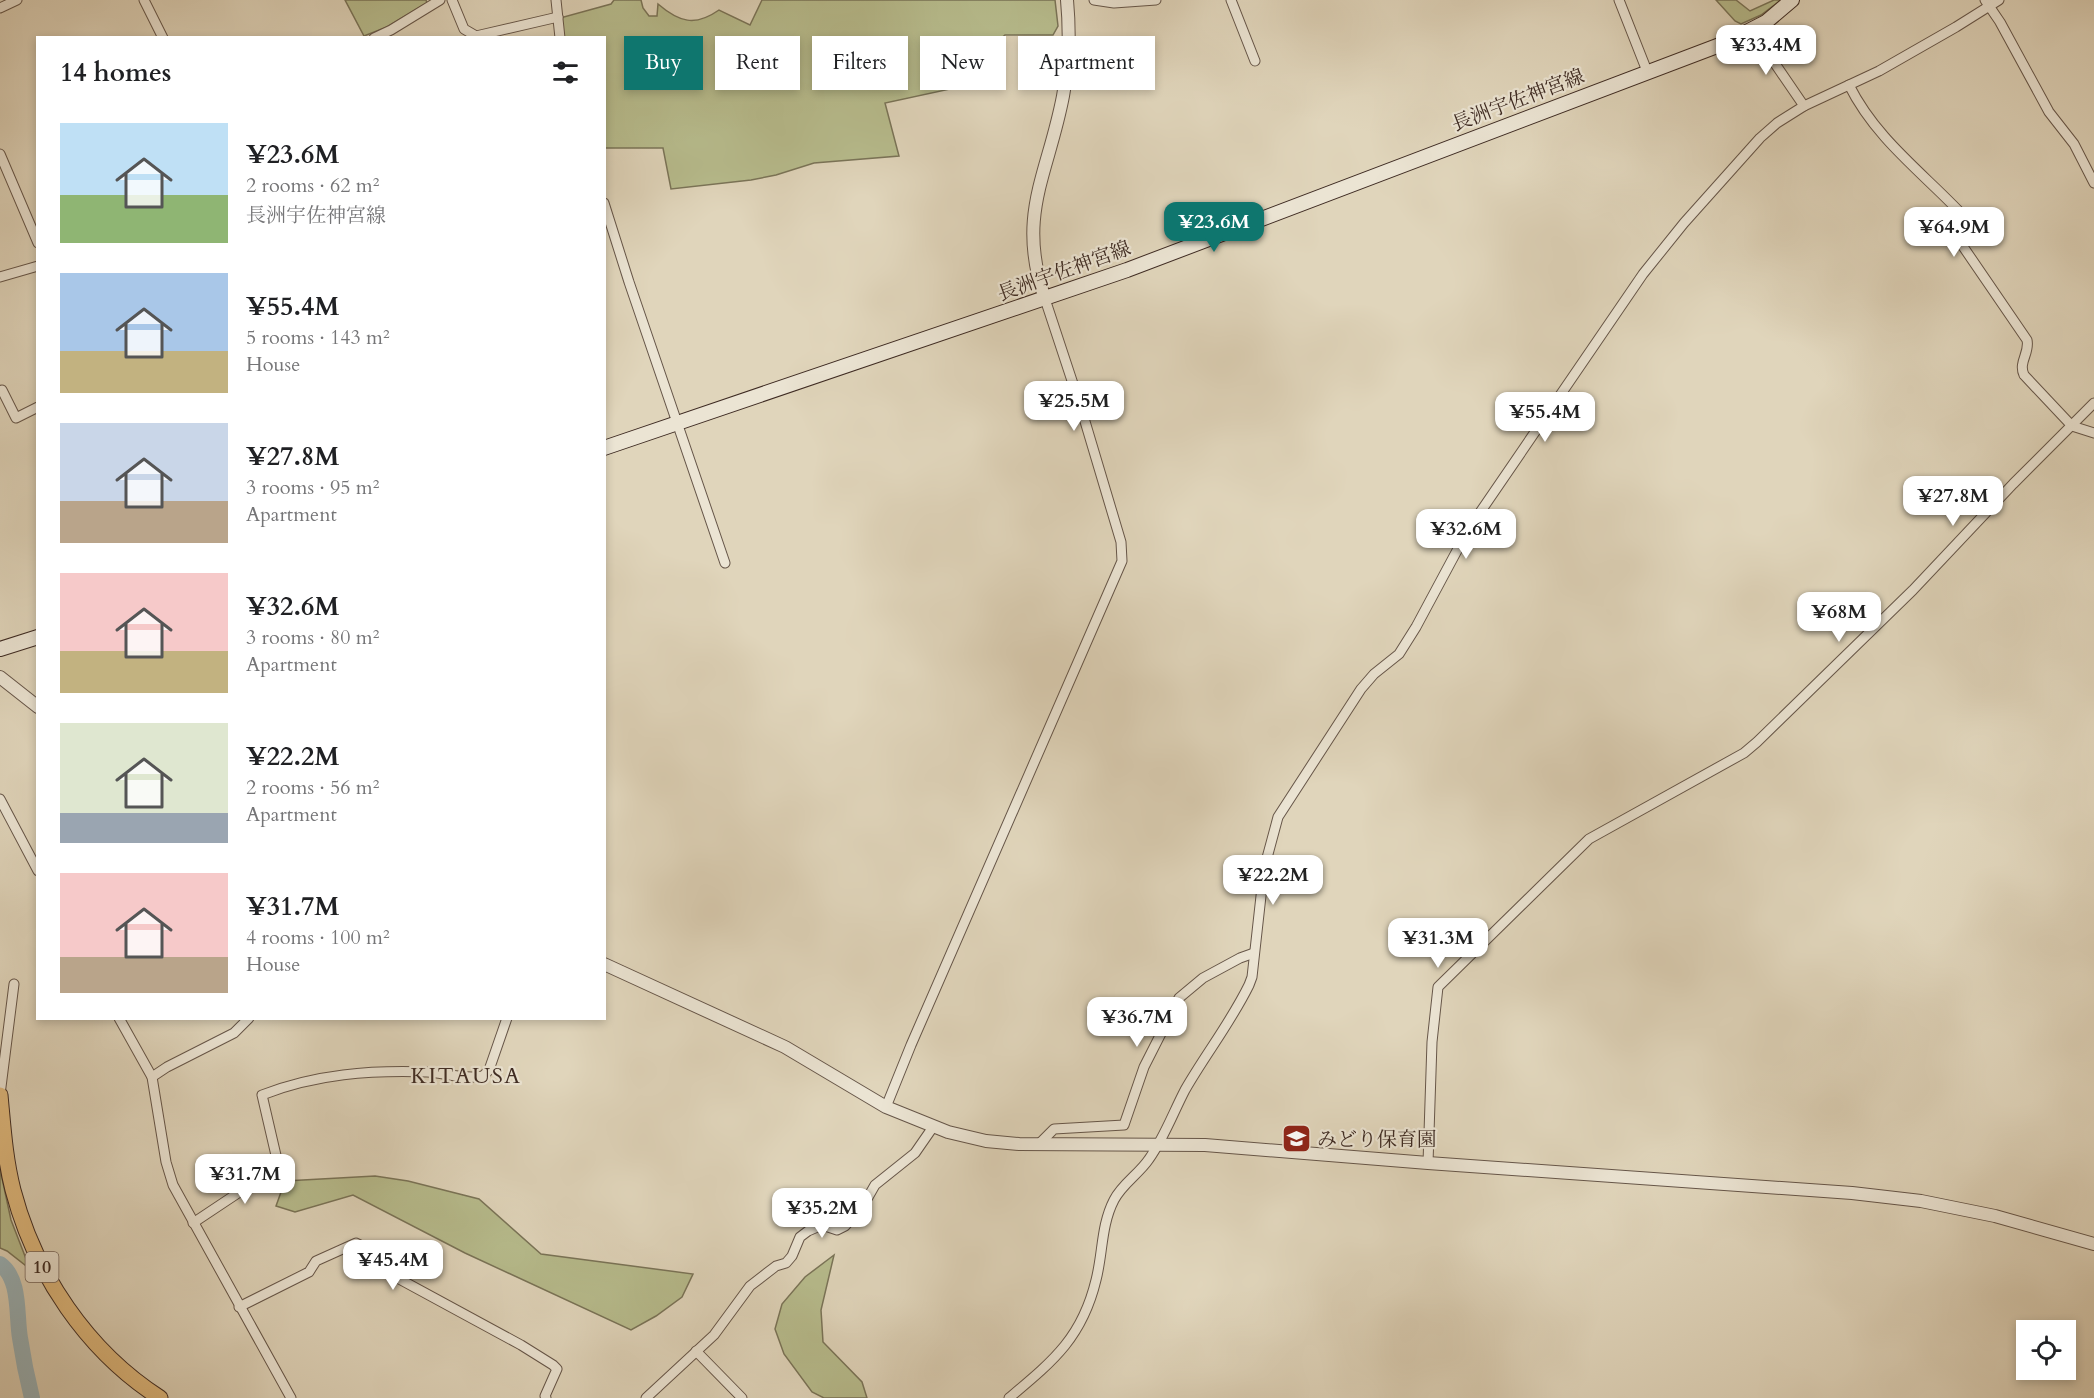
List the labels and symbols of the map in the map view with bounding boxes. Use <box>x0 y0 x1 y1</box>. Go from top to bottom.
pin: ¥33.4M <box>1717 25 1815 76</box>
street label: 長洲宇佐神宮線 <box>1448 62 1588 138</box>
pin: ¥23.6M <box>1165 202 1263 253</box>
pin: ¥64.9M <box>1905 207 2003 258</box>
street label: 長洲宇佐神宮線 <box>994 234 1134 308</box>
pin: ¥25.5M <box>1025 381 1123 432</box>
pin: ¥55.4M <box>1496 392 1594 443</box>
pin: ¥27.8M <box>1904 476 2002 527</box>
pin: ¥32.6M <box>1417 509 1515 560</box>
pin: ¥68M <box>1803 592 1875 643</box>
pin: ¥22.2M <box>1224 855 1322 906</box>
pin: ¥31.3M <box>1389 918 1487 969</box>
pin: ¥36.7M <box>1088 997 1186 1048</box>
district label: KITAUSA <box>411 1061 521 1091</box>
school or university icon: みどり保育園 <box>1280 1123 1312 1155</box>
place label: みどり保育園 <box>1317 1126 1437 1153</box>
pin: ¥31.7M <box>196 1154 294 1205</box>
pin: ¥35.2M <box>773 1188 871 1239</box>
pin: ¥45.4M <box>344 1240 442 1291</box>
road number: 10 <box>26 1252 58 1282</box>

